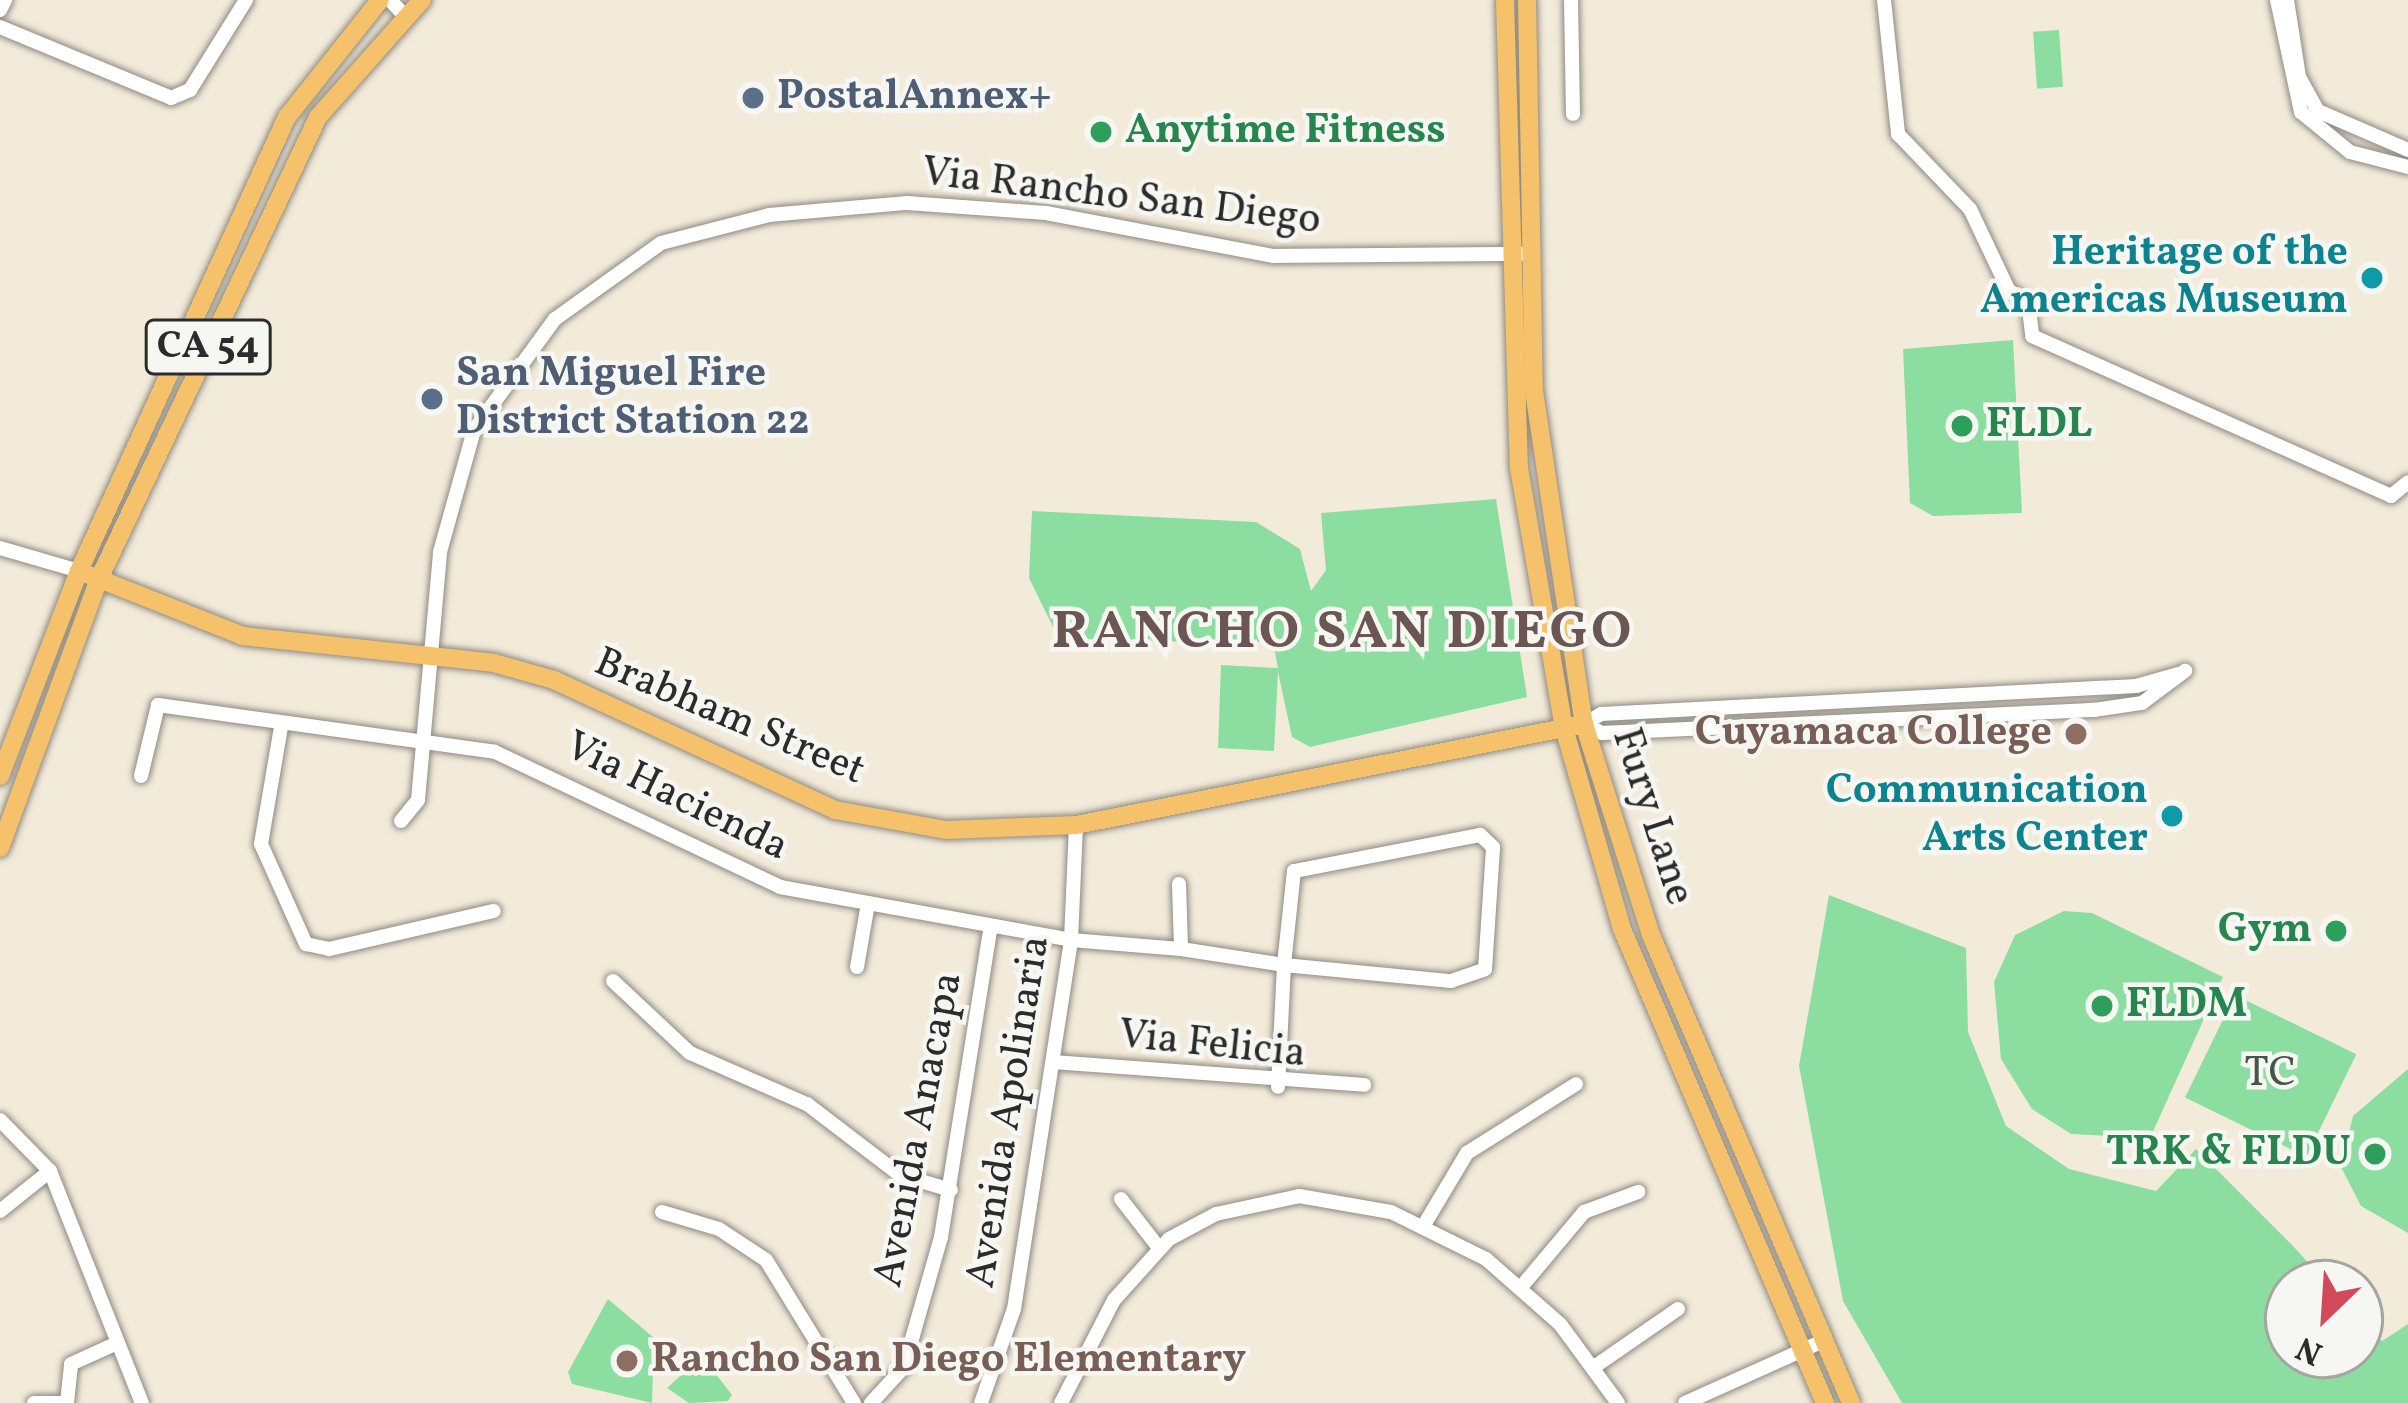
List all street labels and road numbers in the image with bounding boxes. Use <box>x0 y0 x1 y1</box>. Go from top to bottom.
street label: Via Rancho San Diego <box>919 149 1323 247</box>
road number: CA 54 <box>142 314 274 380</box>
street label: Brabham Street <box>586 638 872 798</box>
street label: Via Hacienda <box>556 722 796 874</box>
street label: Fury Lane <box>1599 722 1703 912</box>
street label: Avenida Apolinaria <box>957 932 1063 1292</box>
street label: Avenida Anacapa <box>865 968 975 1292</box>
street label: Via Felicia <box>1116 1011 1308 1081</box>

